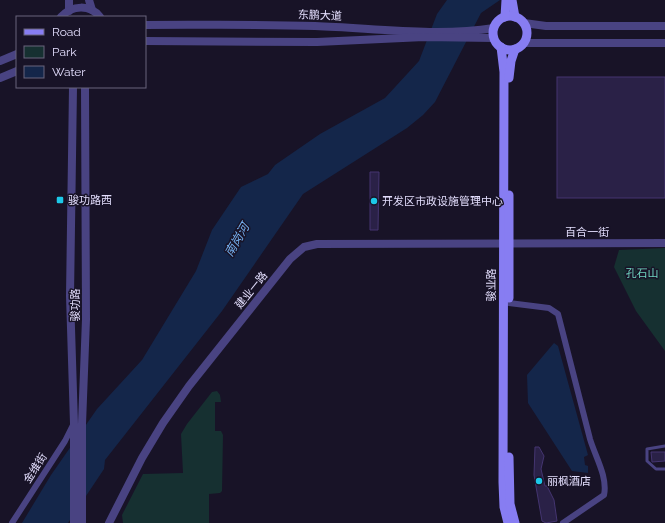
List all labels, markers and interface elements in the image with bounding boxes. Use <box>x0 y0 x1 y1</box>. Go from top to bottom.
street label: 东鹏大道 <box>298 8 342 23</box>
legend <box>16 16 146 88</box>
text: Road <box>52 25 81 39</box>
text: Park <box>52 45 77 59</box>
text: Water <box>52 65 86 79</box>
place label: 骏功路西 <box>68 194 112 207</box>
marker: 骏功路西 <box>55 195 65 205</box>
place label: 开发区市政设施管理中心 <box>382 195 503 208</box>
marker: 开发区市政设施管理中心 <box>369 196 379 206</box>
water label: 南岗河 <box>222 219 253 259</box>
street label: 百合一街 <box>565 226 609 239</box>
park label: 孔石山 <box>626 267 659 280</box>
street label: 建业一路 <box>232 269 270 312</box>
street label: 骏业路 <box>485 269 498 302</box>
street label: 骏功路 <box>69 289 82 322</box>
street label: 金维街 <box>21 451 50 486</box>
place label: 丽枫酒店 <box>547 475 591 488</box>
marker: 丽枫酒店 <box>534 476 544 486</box>

